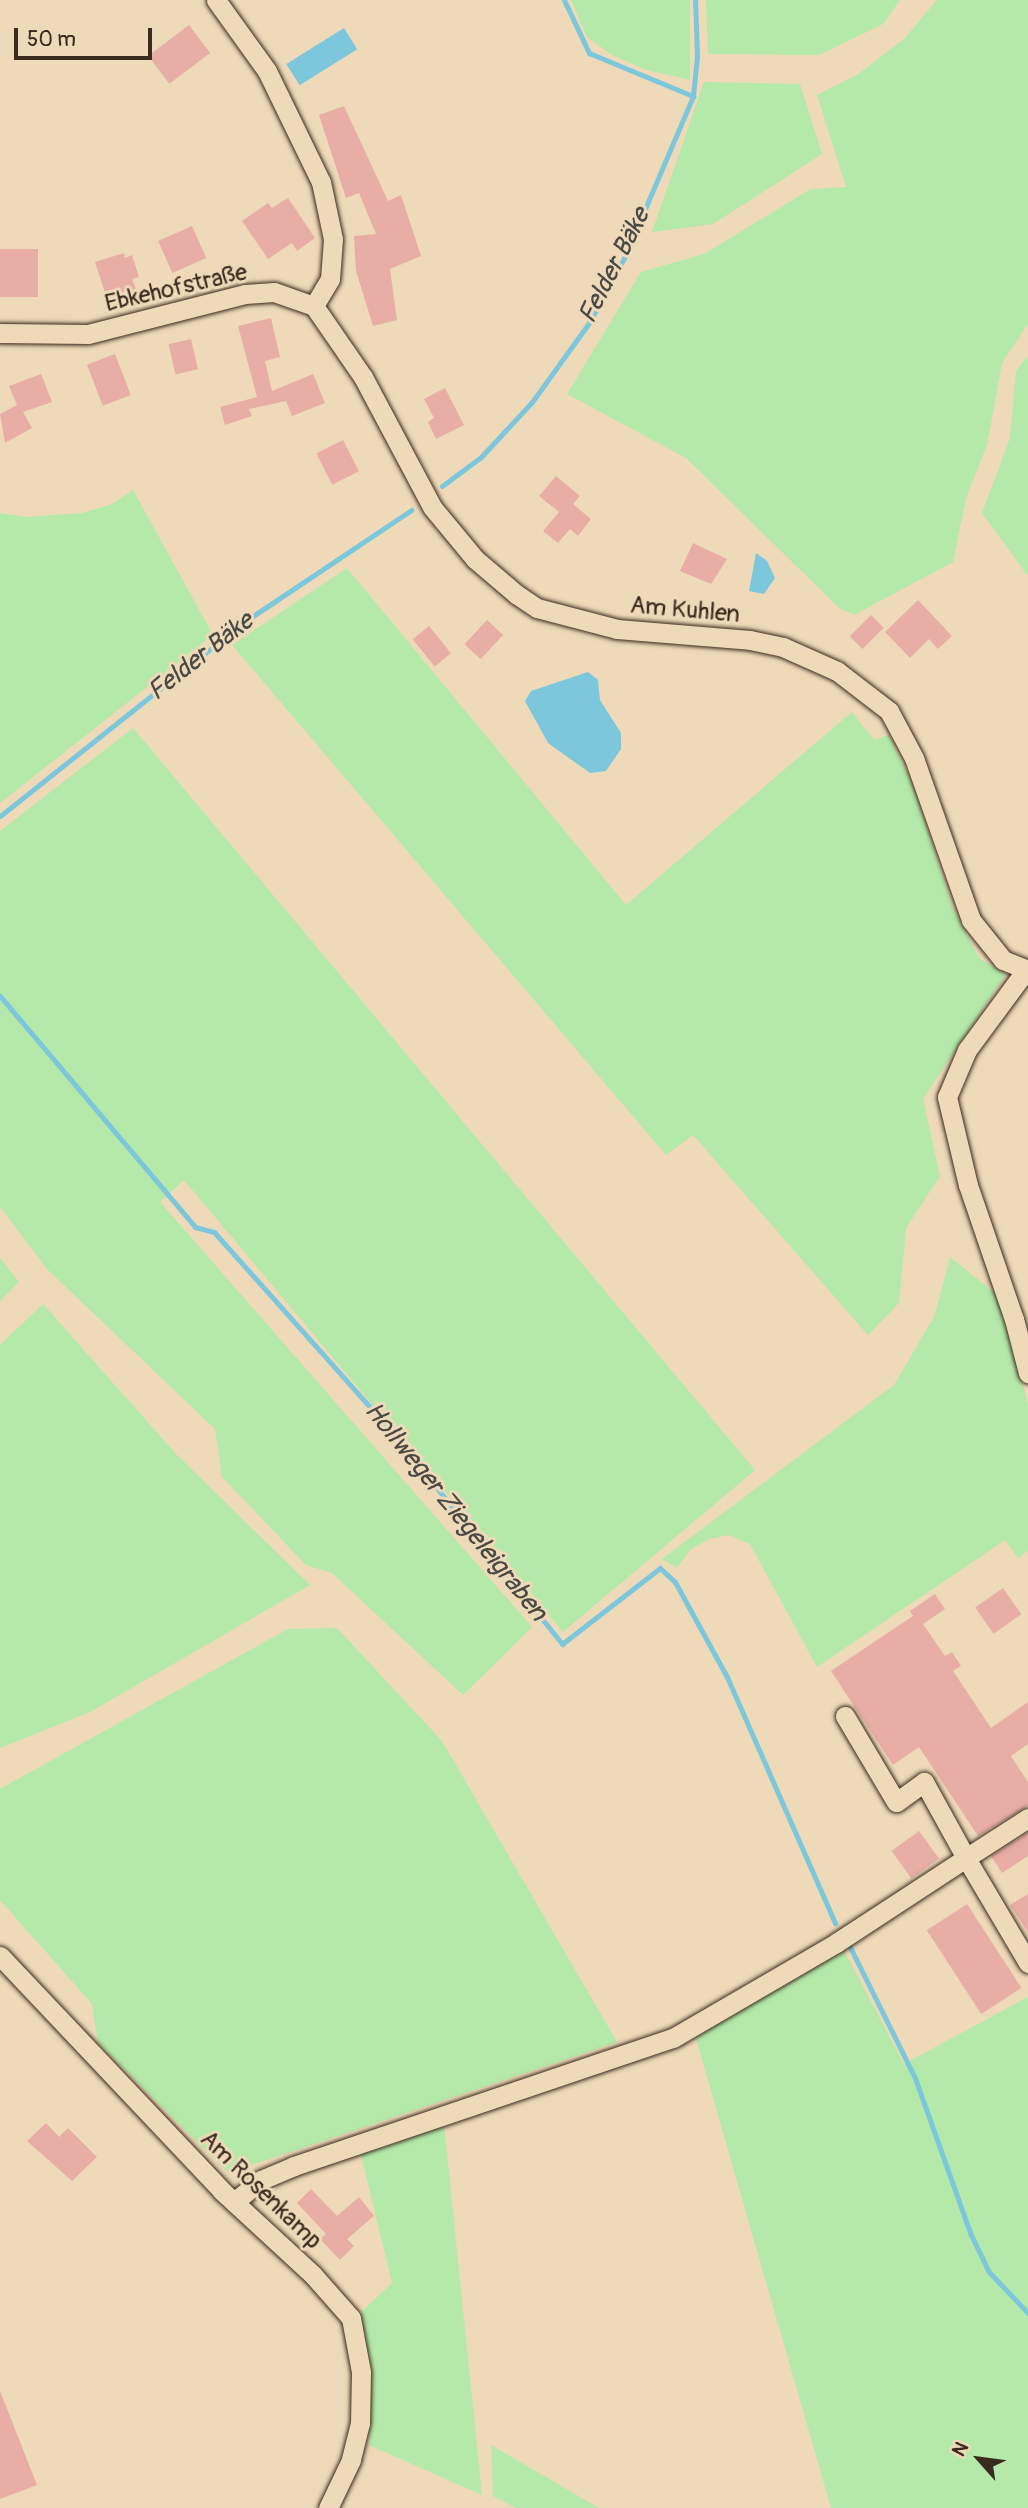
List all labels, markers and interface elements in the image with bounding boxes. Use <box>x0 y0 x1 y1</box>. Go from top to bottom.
scale bar <box>18 14 156 58</box>
text: 50 m <box>27 26 76 53</box>
water label: Felder Bäke <box>573 203 657 329</box>
street label: Ebkehofstraße <box>102 258 250 318</box>
street label: Am Kuhlen <box>629 591 741 629</box>
water label: Felder Bäke <box>142 606 260 708</box>
water label: Hollweger Ziegeleigraben <box>357 1396 553 1628</box>
street label: Am Rosenkamp <box>194 2125 328 2255</box>
north arrow <box>944 2424 1014 2494</box>
text: N <box>947 2438 974 2460</box>

